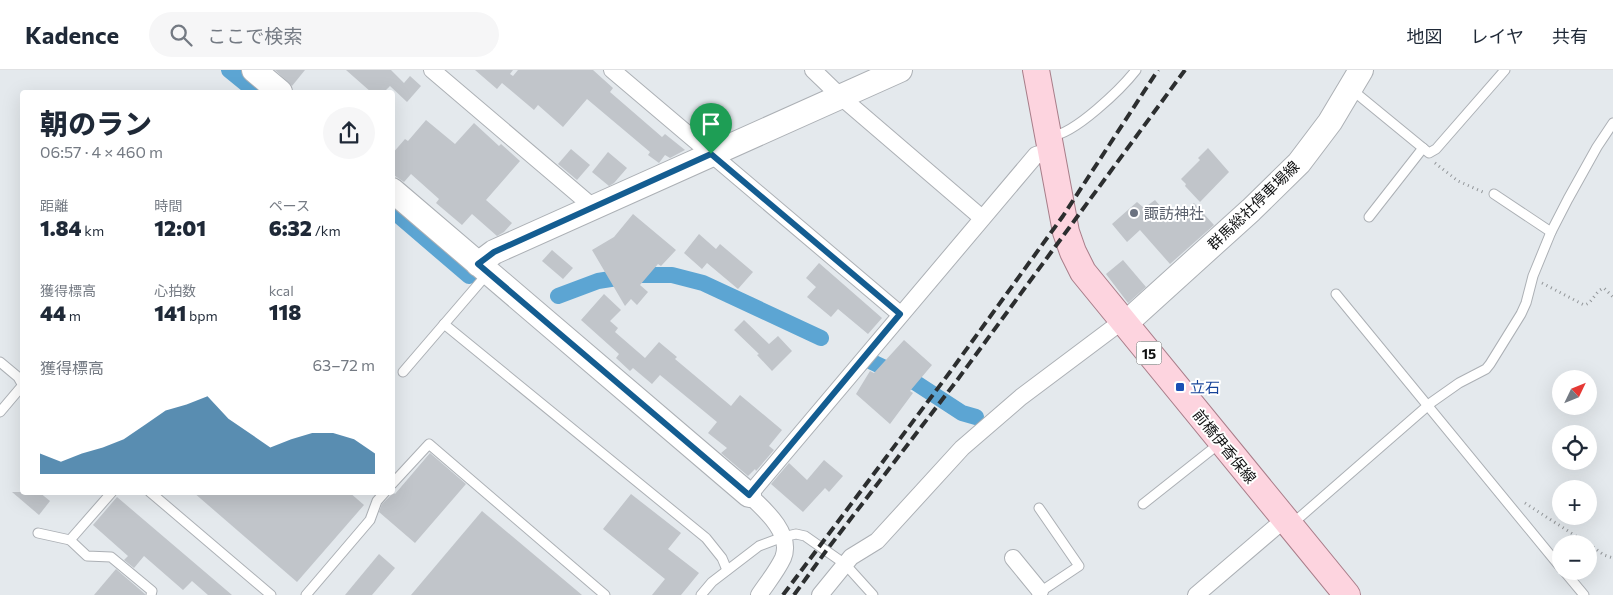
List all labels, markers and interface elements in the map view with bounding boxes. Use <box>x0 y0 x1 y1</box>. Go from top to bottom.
search box <box>149 12 499 57</box>
text: Kadence <box>25 20 119 49</box>
icon: search <box>167 21 195 49</box>
text: ここで検索 <box>207 24 302 47</box>
text: 地図 <box>1407 25 1443 47</box>
text: レイヤ <box>1471 25 1524 47</box>
text: 共有 <box>1552 25 1588 47</box>
pin <box>690 103 732 154</box>
text: 朝のラン <box>40 106 152 140</box>
button: share <box>323 107 375 159</box>
icon: arrive <box>697 110 725 138</box>
text: 06:57 · 4 × 460 m <box>40 142 163 161</box>
street label: 群馬総社停車場線 <box>1204 157 1302 253</box>
text: 距離 <box>40 197 68 214</box>
text: 時間 <box>154 197 182 214</box>
text: ペース <box>269 197 310 214</box>
place label: 諏訪神社 <box>1144 204 1204 222</box>
marker: 諏訪神社 <box>1128 207 1140 219</box>
text: 1.84 <box>40 215 82 240</box>
text: 12:01 <box>154 215 206 240</box>
text: 6:32 <box>269 215 312 240</box>
text: km <box>82 222 104 239</box>
text: /km <box>312 222 341 239</box>
text: 獲得標高 <box>40 282 96 299</box>
text: 心拍数 <box>154 282 196 299</box>
text: kcal <box>269 282 294 299</box>
text: 118 <box>269 299 301 324</box>
text: 44 <box>40 300 66 325</box>
text: 141 <box>154 300 186 325</box>
text: m <box>66 307 81 324</box>
text: bpm <box>186 307 218 324</box>
road number: 15 <box>1136 342 1162 364</box>
text: 63–72 m <box>312 355 375 374</box>
text: 獲得標高 <box>40 358 104 377</box>
north arrow <box>1552 370 1598 415</box>
map controls <box>1552 370 1597 580</box>
place label: 立石 <box>1190 378 1220 396</box>
marker: 立石 <box>1174 381 1186 393</box>
street label: 前橋伊香保線 <box>1190 405 1260 487</box>
button: locate <box>1552 425 1597 470</box>
button: + <box>1552 480 1597 525</box>
button: − <box>1552 535 1597 580</box>

